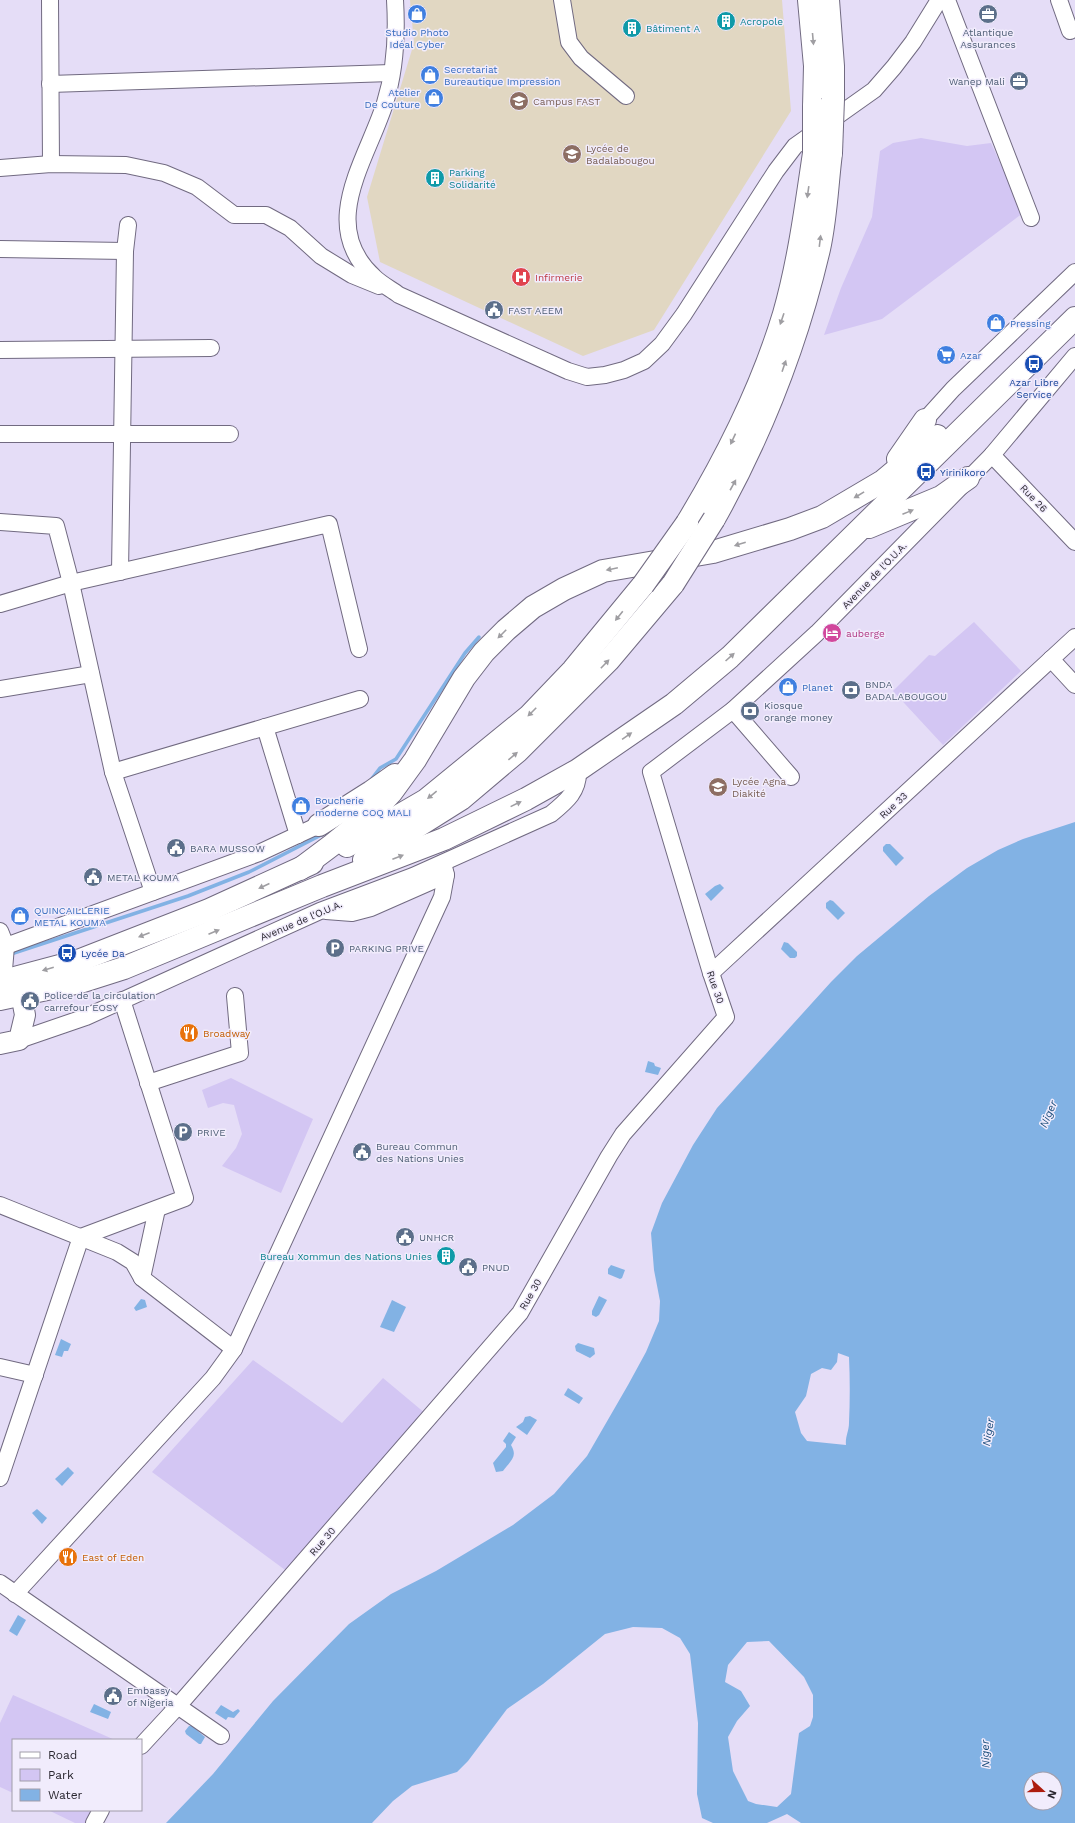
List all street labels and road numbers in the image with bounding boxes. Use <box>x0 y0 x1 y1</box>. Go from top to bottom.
street label: Rue 26 <box>1018 482 1049 514</box>
street label: Avenue de l'O.U.A. <box>840 540 909 611</box>
street label: Rue 33 <box>877 790 909 821</box>
street label: Avenue de l'O.U.A. <box>259 898 344 943</box>
street label: Rue 30 <box>705 969 726 1005</box>
street label: Rue 30 <box>517 1277 544 1312</box>
street label: Rue 30 <box>307 1525 338 1558</box>

